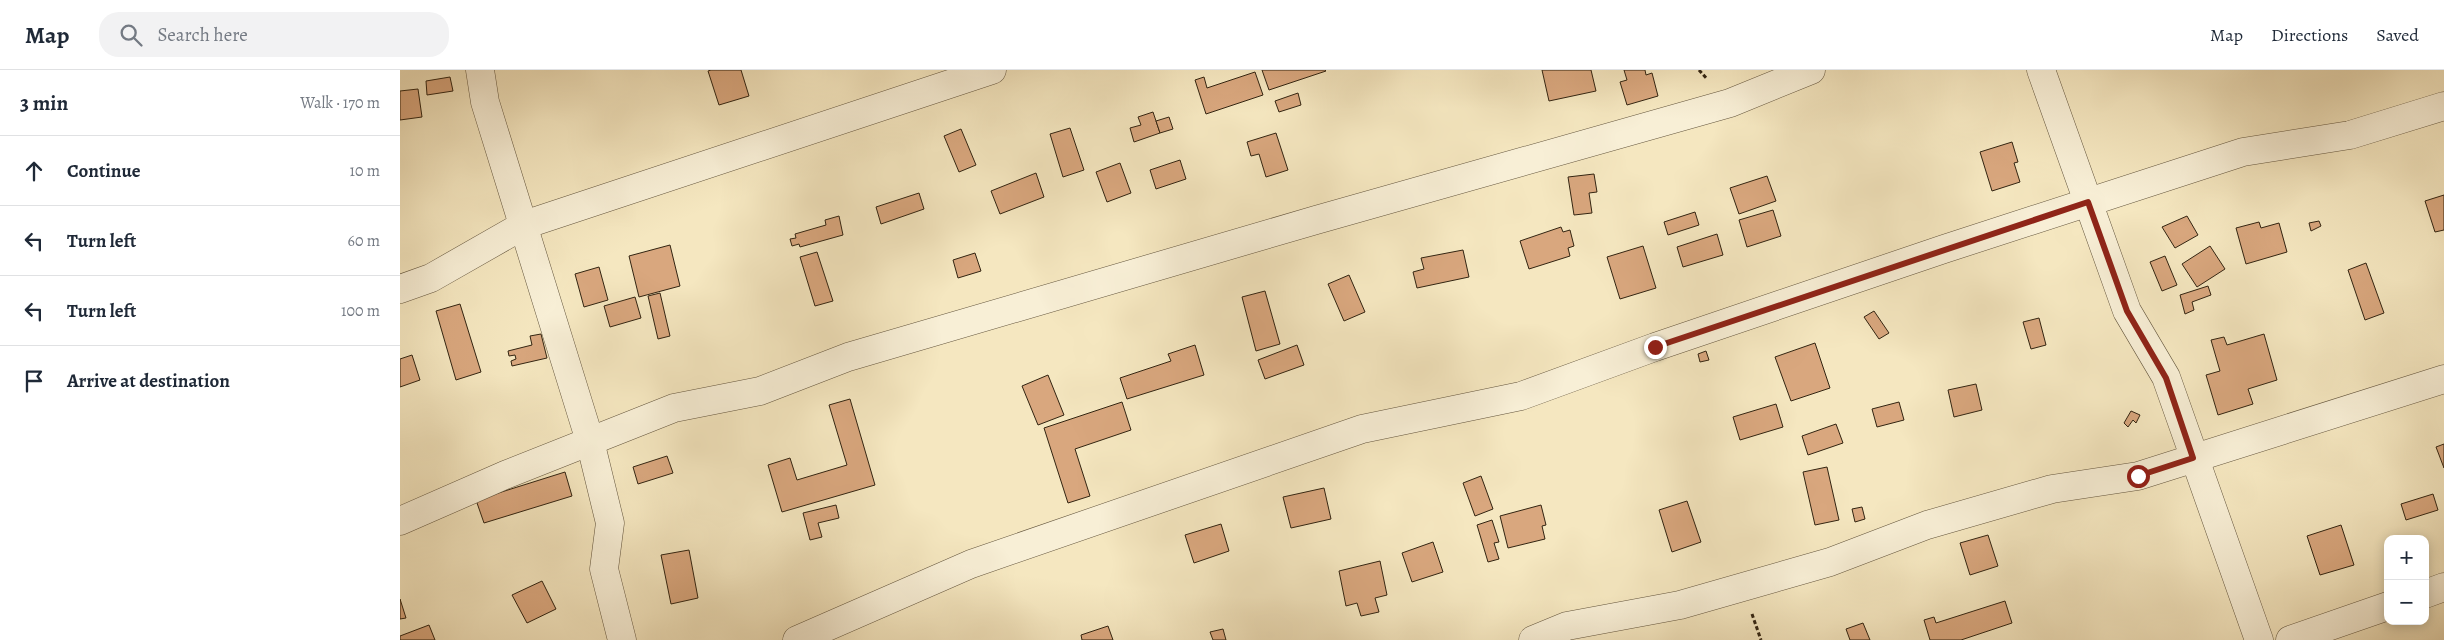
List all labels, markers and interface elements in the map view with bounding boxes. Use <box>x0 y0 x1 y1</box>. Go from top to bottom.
search box <box>99 12 449 57</box>
text: Map <box>25 19 69 51</box>
icon: search <box>117 21 145 49</box>
text: Search here <box>157 22 248 48</box>
text: Map <box>2210 23 2243 47</box>
text: Directions <box>2271 23 2348 47</box>
text: Saved <box>2376 23 2419 47</box>
text: 3 min <box>20 89 68 117</box>
text: Walk · 170 m <box>300 92 380 114</box>
icon: ahead <box>20 157 48 185</box>
text: Continue <box>67 158 141 184</box>
text: 10 m <box>350 160 380 182</box>
icon: left <box>20 227 48 255</box>
text: Turn left <box>67 228 136 254</box>
text: 60 m <box>348 230 380 252</box>
icon: left <box>20 297 48 325</box>
text: Turn left <box>67 298 136 324</box>
text: 100 m <box>341 300 380 322</box>
route end <box>1644 336 1667 359</box>
icon: arrive <box>20 367 48 395</box>
text: Arrive at destination <box>67 368 230 394</box>
route start <box>2127 465 2150 488</box>
map controls <box>2384 535 2429 625</box>
button: + <box>2384 535 2429 580</box>
button: − <box>2384 580 2429 625</box>

